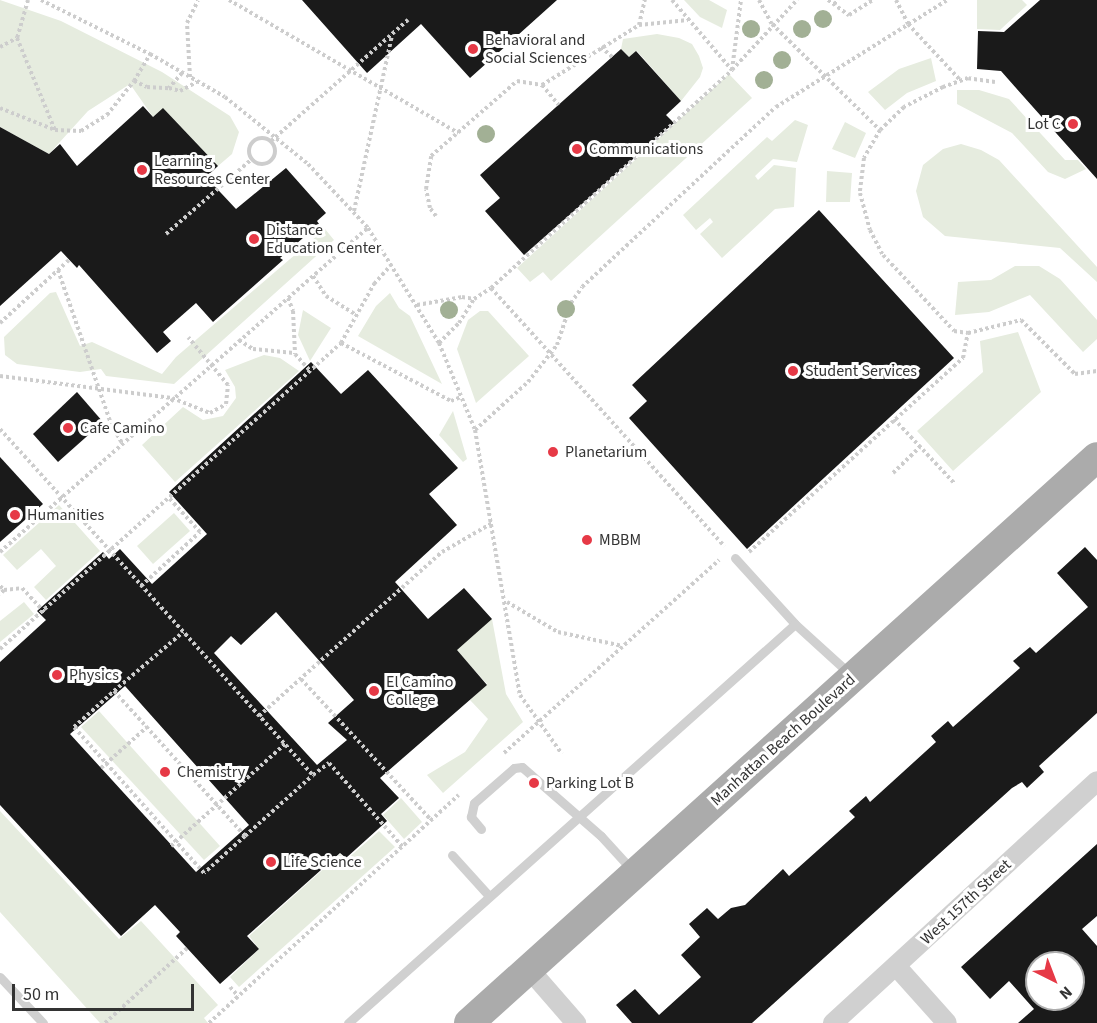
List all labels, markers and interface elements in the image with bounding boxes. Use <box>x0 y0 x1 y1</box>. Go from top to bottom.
place label: Behavioral and Social Sciences <box>485 30 587 68</box>
marker: Behavioral and Social Sciences <box>466 42 480 56</box>
place label: Lot C <box>1027 114 1061 134</box>
marker: Lot C <box>1066 117 1080 131</box>
place label: Communications <box>589 139 703 159</box>
marker: Communications <box>570 142 584 156</box>
place label: Learning Resources Center <box>154 151 270 189</box>
marker: Learning Resources Center <box>135 163 149 177</box>
place label: Distance Education Center <box>266 220 381 258</box>
marker: Distance Education Center <box>247 232 261 246</box>
place label: Student Services <box>805 361 917 381</box>
marker: Student Services <box>786 364 800 378</box>
place label: Cafe Camino <box>80 418 165 438</box>
marker: Cafe Camino <box>61 421 75 435</box>
place label: Planetarium <box>565 442 647 462</box>
marker: Planetarium <box>546 445 560 459</box>
place label: Humanities <box>27 505 104 525</box>
marker: Humanities <box>8 508 22 522</box>
place label: MBBM <box>599 530 641 550</box>
marker: MBBM <box>580 533 594 547</box>
place label: Physics <box>69 665 119 685</box>
marker: Physics <box>50 668 64 682</box>
street label: Manhattan Beach Boulevard <box>707 670 859 810</box>
place label: El Camino College <box>386 672 454 710</box>
marker: El Camino College <box>367 684 381 698</box>
place label: Chemistry <box>177 762 245 782</box>
marker: Chemistry <box>158 765 172 779</box>
place label: Parking Lot B <box>546 773 634 793</box>
marker: Parking Lot B <box>527 776 541 790</box>
place label: Life Science <box>283 852 362 872</box>
marker: Life Science <box>264 855 278 869</box>
street label: West 157th Street <box>917 855 1015 949</box>
north arrow <box>1025 951 1085 1011</box>
scale bar <box>15 972 196 1010</box>
text: N <box>1054 981 1077 1005</box>
text: 50 m <box>23 982 59 1007</box>

